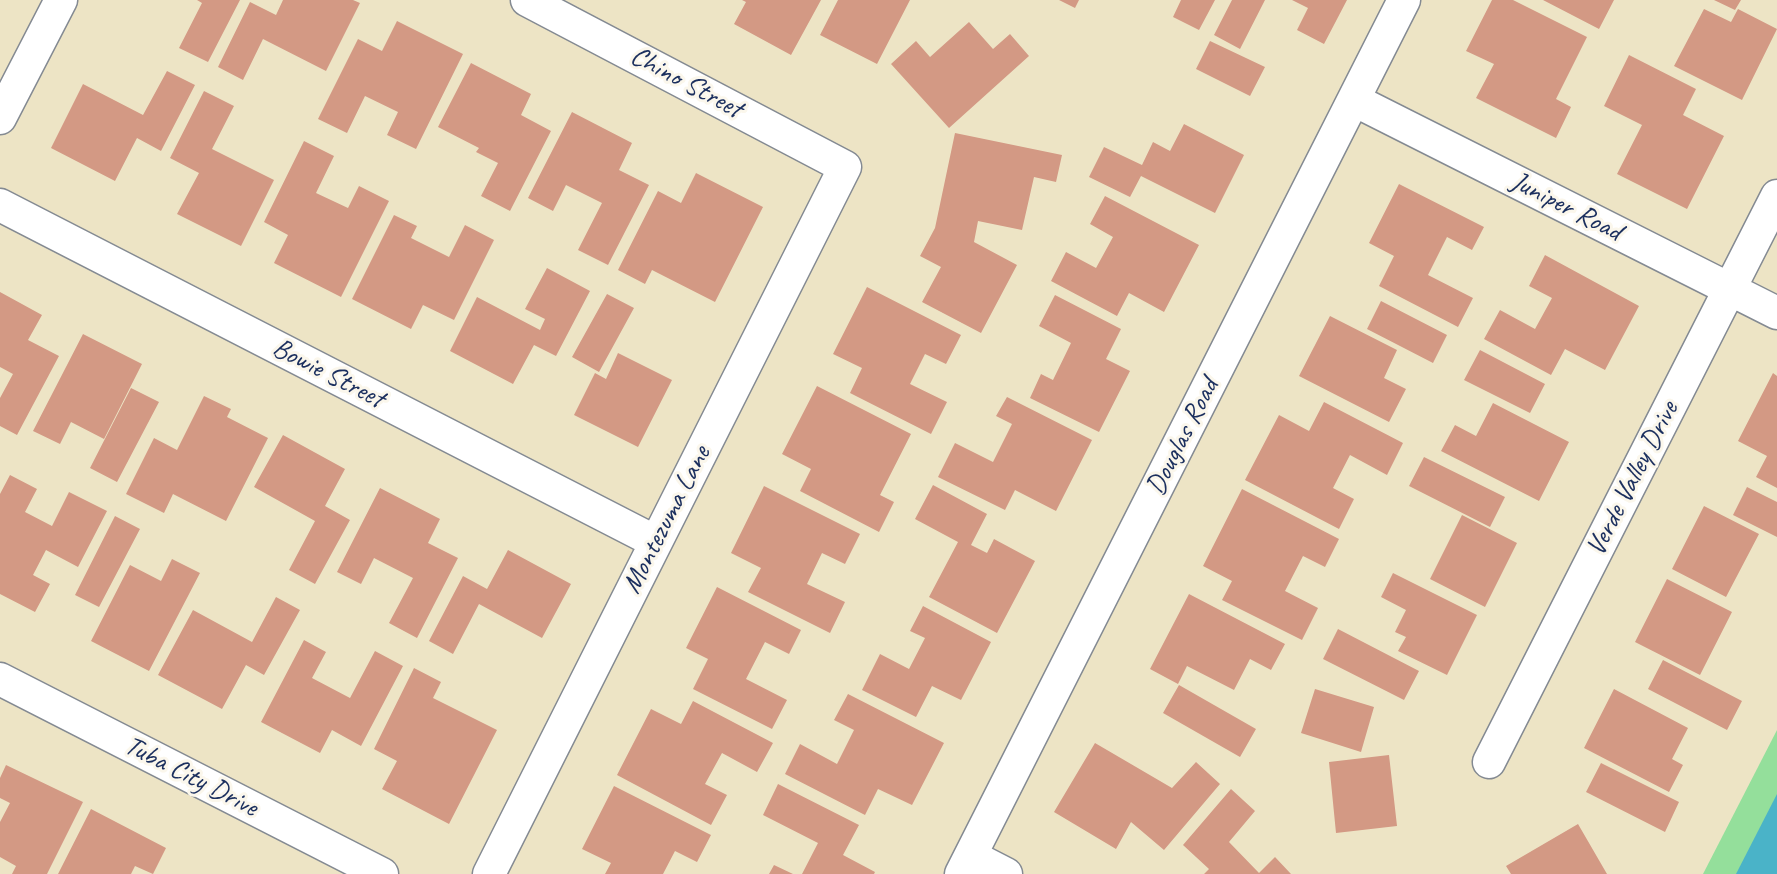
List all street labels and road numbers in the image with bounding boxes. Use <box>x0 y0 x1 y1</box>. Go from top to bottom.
street label: Chino Street <box>624 40 748 126</box>
street label: Juniper Road <box>1505 165 1627 249</box>
street label: Bowie Street <box>267 332 389 416</box>
street label: Douglas Road <box>1139 373 1227 501</box>
street label: Verde Valley Drive <box>1580 396 1686 562</box>
street label: Montezuma Lane <box>616 441 718 599</box>
street label: Tuba City Drive <box>119 729 263 825</box>

